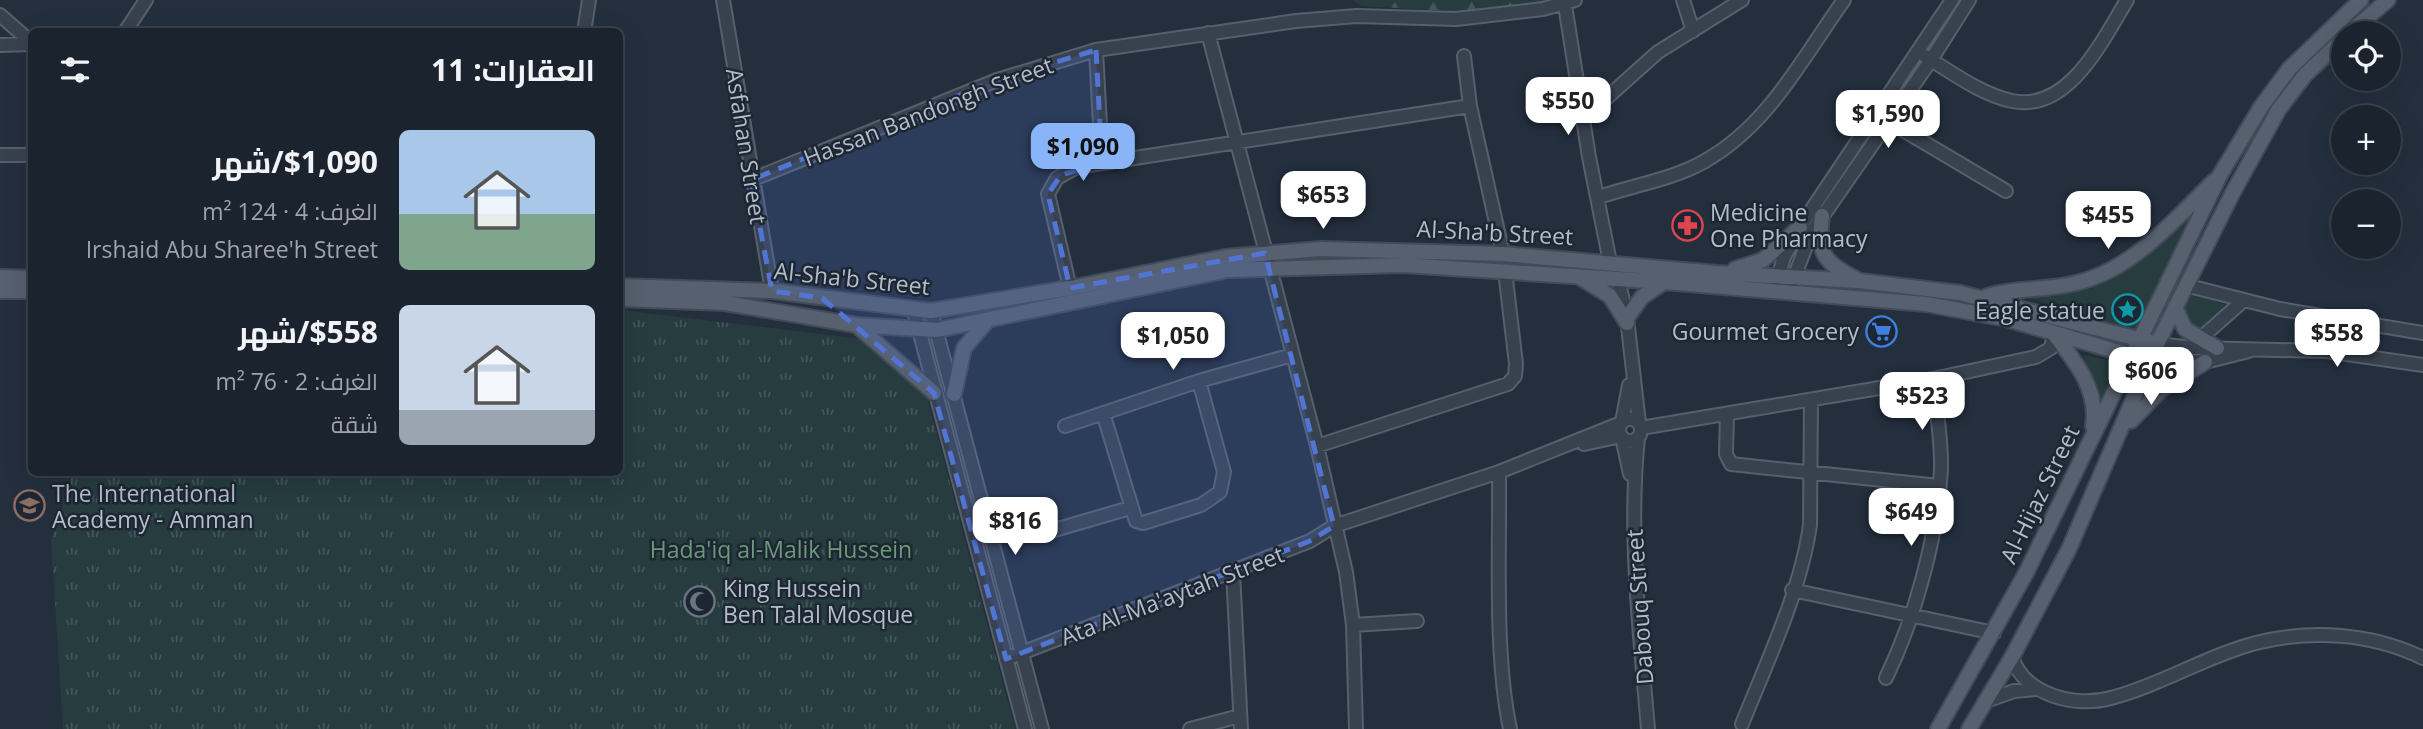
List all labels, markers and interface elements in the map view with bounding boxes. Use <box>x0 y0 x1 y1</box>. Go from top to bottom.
map controls <box>2331 21 2401 259</box>
button: locate <box>2331 21 2401 91</box>
text: العقارات: 11 <box>431 49 595 90</box>
street label: Hassan Bandongh Street <box>799 49 1057 173</box>
icon: filters <box>56 51 94 89</box>
street label: Asfahan Street <box>719 66 775 226</box>
pin: $550 <box>1527 78 1609 137</box>
text: $550 <box>1542 84 1594 116</box>
pin: $1,590 <box>1831 90 1945 150</box>
text: $1,590 <box>1852 97 1924 129</box>
button: + <box>2331 105 2401 175</box>
pin: $1,090 <box>1026 124 1140 183</box>
text: $1,090 <box>1047 130 1119 162</box>
text: $1,090/شهر <box>213 141 378 182</box>
icon: home <box>455 158 539 242</box>
pin: $653 <box>1282 172 1364 231</box>
text: $653 <box>1297 178 1349 210</box>
button: − <box>2331 189 2401 259</box>
pin: $455 <box>2067 191 2149 251</box>
text: الغرف: 4 · 124 m² <box>202 195 378 227</box>
place label: Medicine One Pharmacy <box>1710 196 1868 254</box>
text: $455 <box>2082 198 2134 230</box>
pharmacy icon: Medicine One Pharmacy <box>1670 208 1704 242</box>
street label: Al-Sha'b Street <box>1416 212 1574 252</box>
text: Irshaid Abu Sharee'h Street <box>86 233 378 265</box>
street label: Al-Sha'b Street <box>772 254 932 302</box>
place icon: Eagle statue <box>2111 293 2145 327</box>
place label: Eagle statue <box>1975 294 2105 326</box>
pin: $558 <box>2296 310 2378 369</box>
text: $558/شهر <box>238 311 378 352</box>
pin: $1,050 <box>1116 312 1230 372</box>
supermarket icon: Gourmet Grocery <box>1865 314 1899 348</box>
place label: Gourmet Grocery <box>1672 315 1859 347</box>
text: $558 <box>2311 316 2363 348</box>
text: $1,050 <box>1137 319 1209 351</box>
icon: home <box>455 333 539 417</box>
pin: $606 <box>2110 348 2192 407</box>
text: $606 <box>2125 354 2177 386</box>
text: الغرف: 2 · 76 m² <box>215 365 378 397</box>
pin: $523 <box>1881 372 1963 432</box>
text: $523 <box>1896 379 1948 411</box>
text: شقة <box>331 408 378 440</box>
street label: Al-Hijaz Street <box>1992 420 2086 568</box>
place label: The International Academy - Amman <box>52 477 254 535</box>
school or university icon: The International Academy - Amman <box>12 489 46 523</box>
pin: $649 <box>1870 489 1952 548</box>
text: $649 <box>1885 495 1937 527</box>
pin: $816 <box>974 498 1056 557</box>
text: $816 <box>989 504 1041 536</box>
street label: Dabouq Street <box>1618 528 1660 686</box>
park label: Hada'iq al-Malik Hussein <box>650 533 912 565</box>
street label: Ata Al-Ma'aytah Street <box>1055 538 1289 652</box>
place label: King Hussein Ben Talal Mosque <box>723 572 913 630</box>
mosque icon: King Hussein Ben Talal Mosque <box>683 584 717 618</box>

